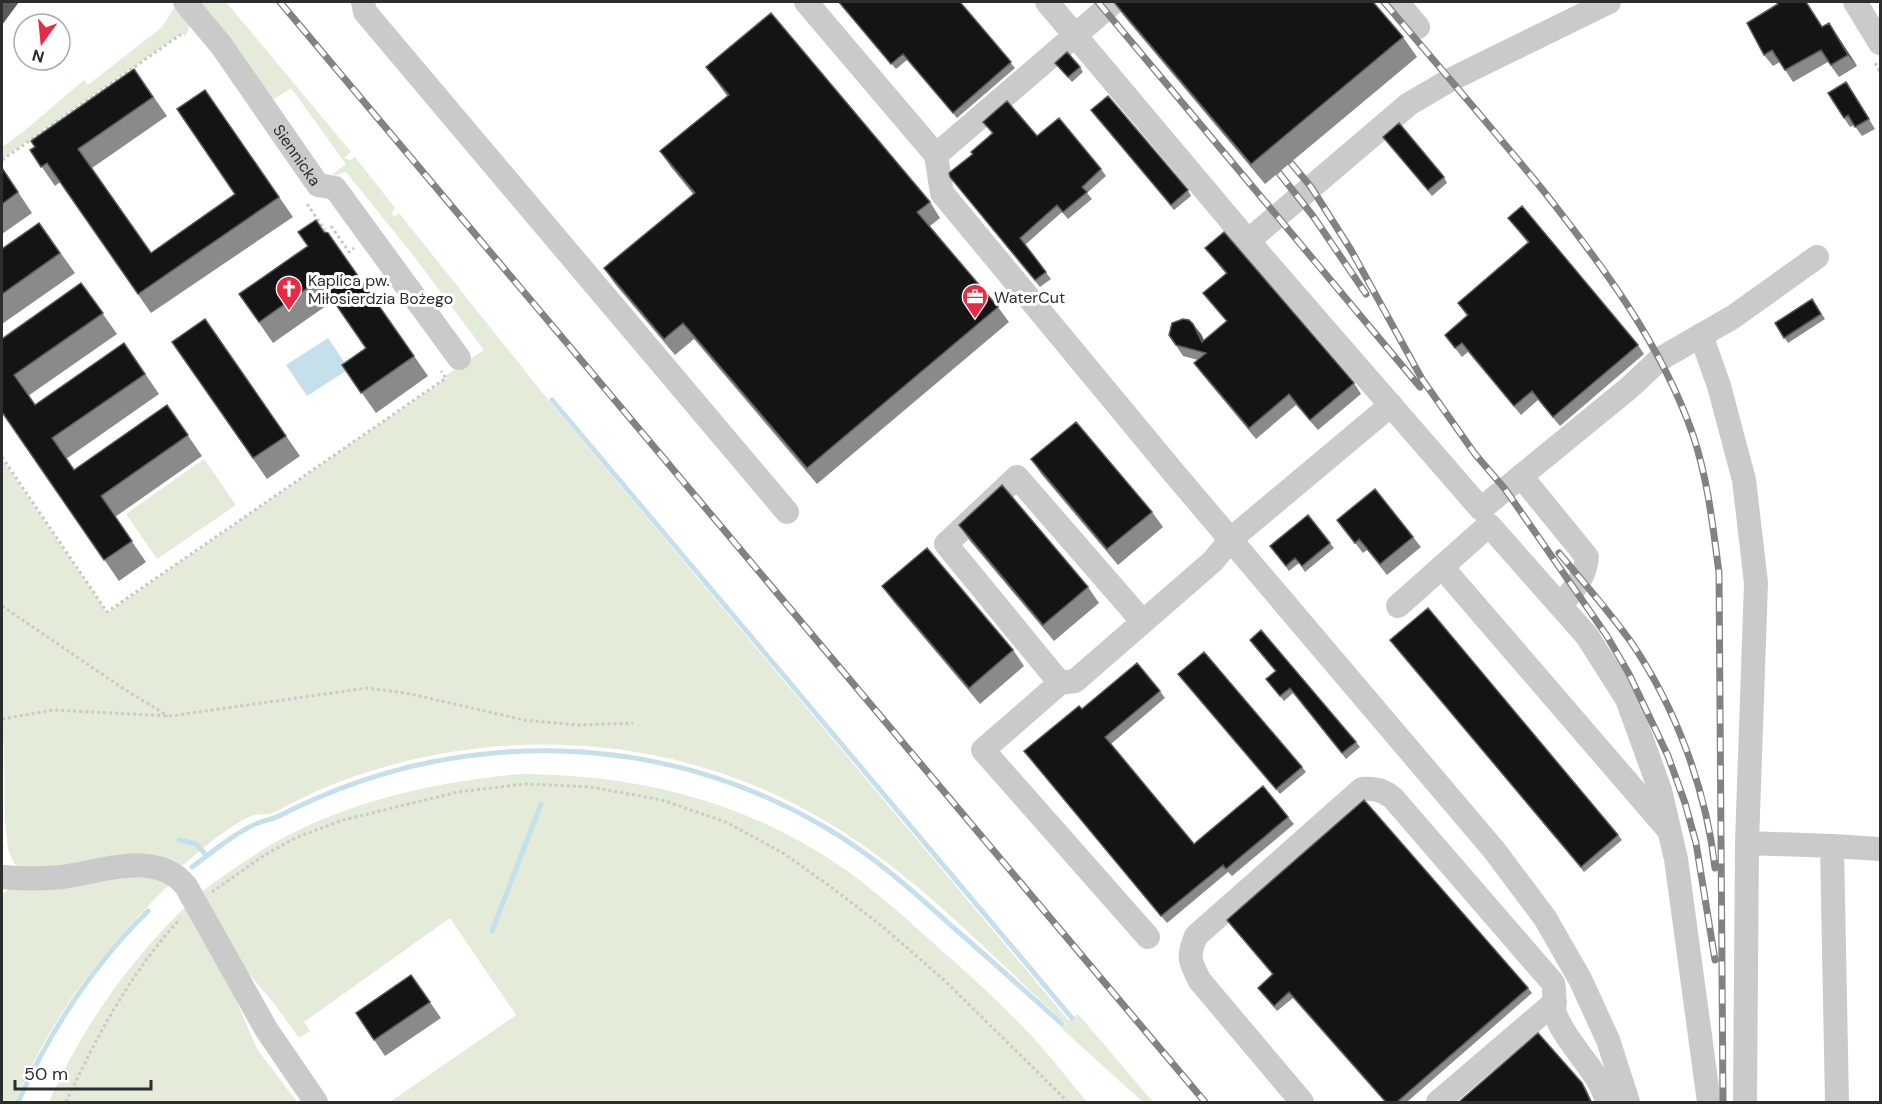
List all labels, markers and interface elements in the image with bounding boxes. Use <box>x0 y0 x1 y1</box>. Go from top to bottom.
north arrow <box>12 12 72 72</box>
text: N <box>30 44 47 68</box>
street label: Siennicka <box>268 120 326 190</box>
place label: Kaplica pw. Miłosierdzia Bożego <box>308 270 453 309</box>
church icon: Kaplica pw. Miłosierdzia Bożego <box>274 274 304 312</box>
office icon: WaterCut <box>960 282 990 320</box>
place label: WaterCut <box>994 287 1065 308</box>
scale bar <box>15 1053 152 1091</box>
text: 50 m <box>24 1062 68 1086</box>

